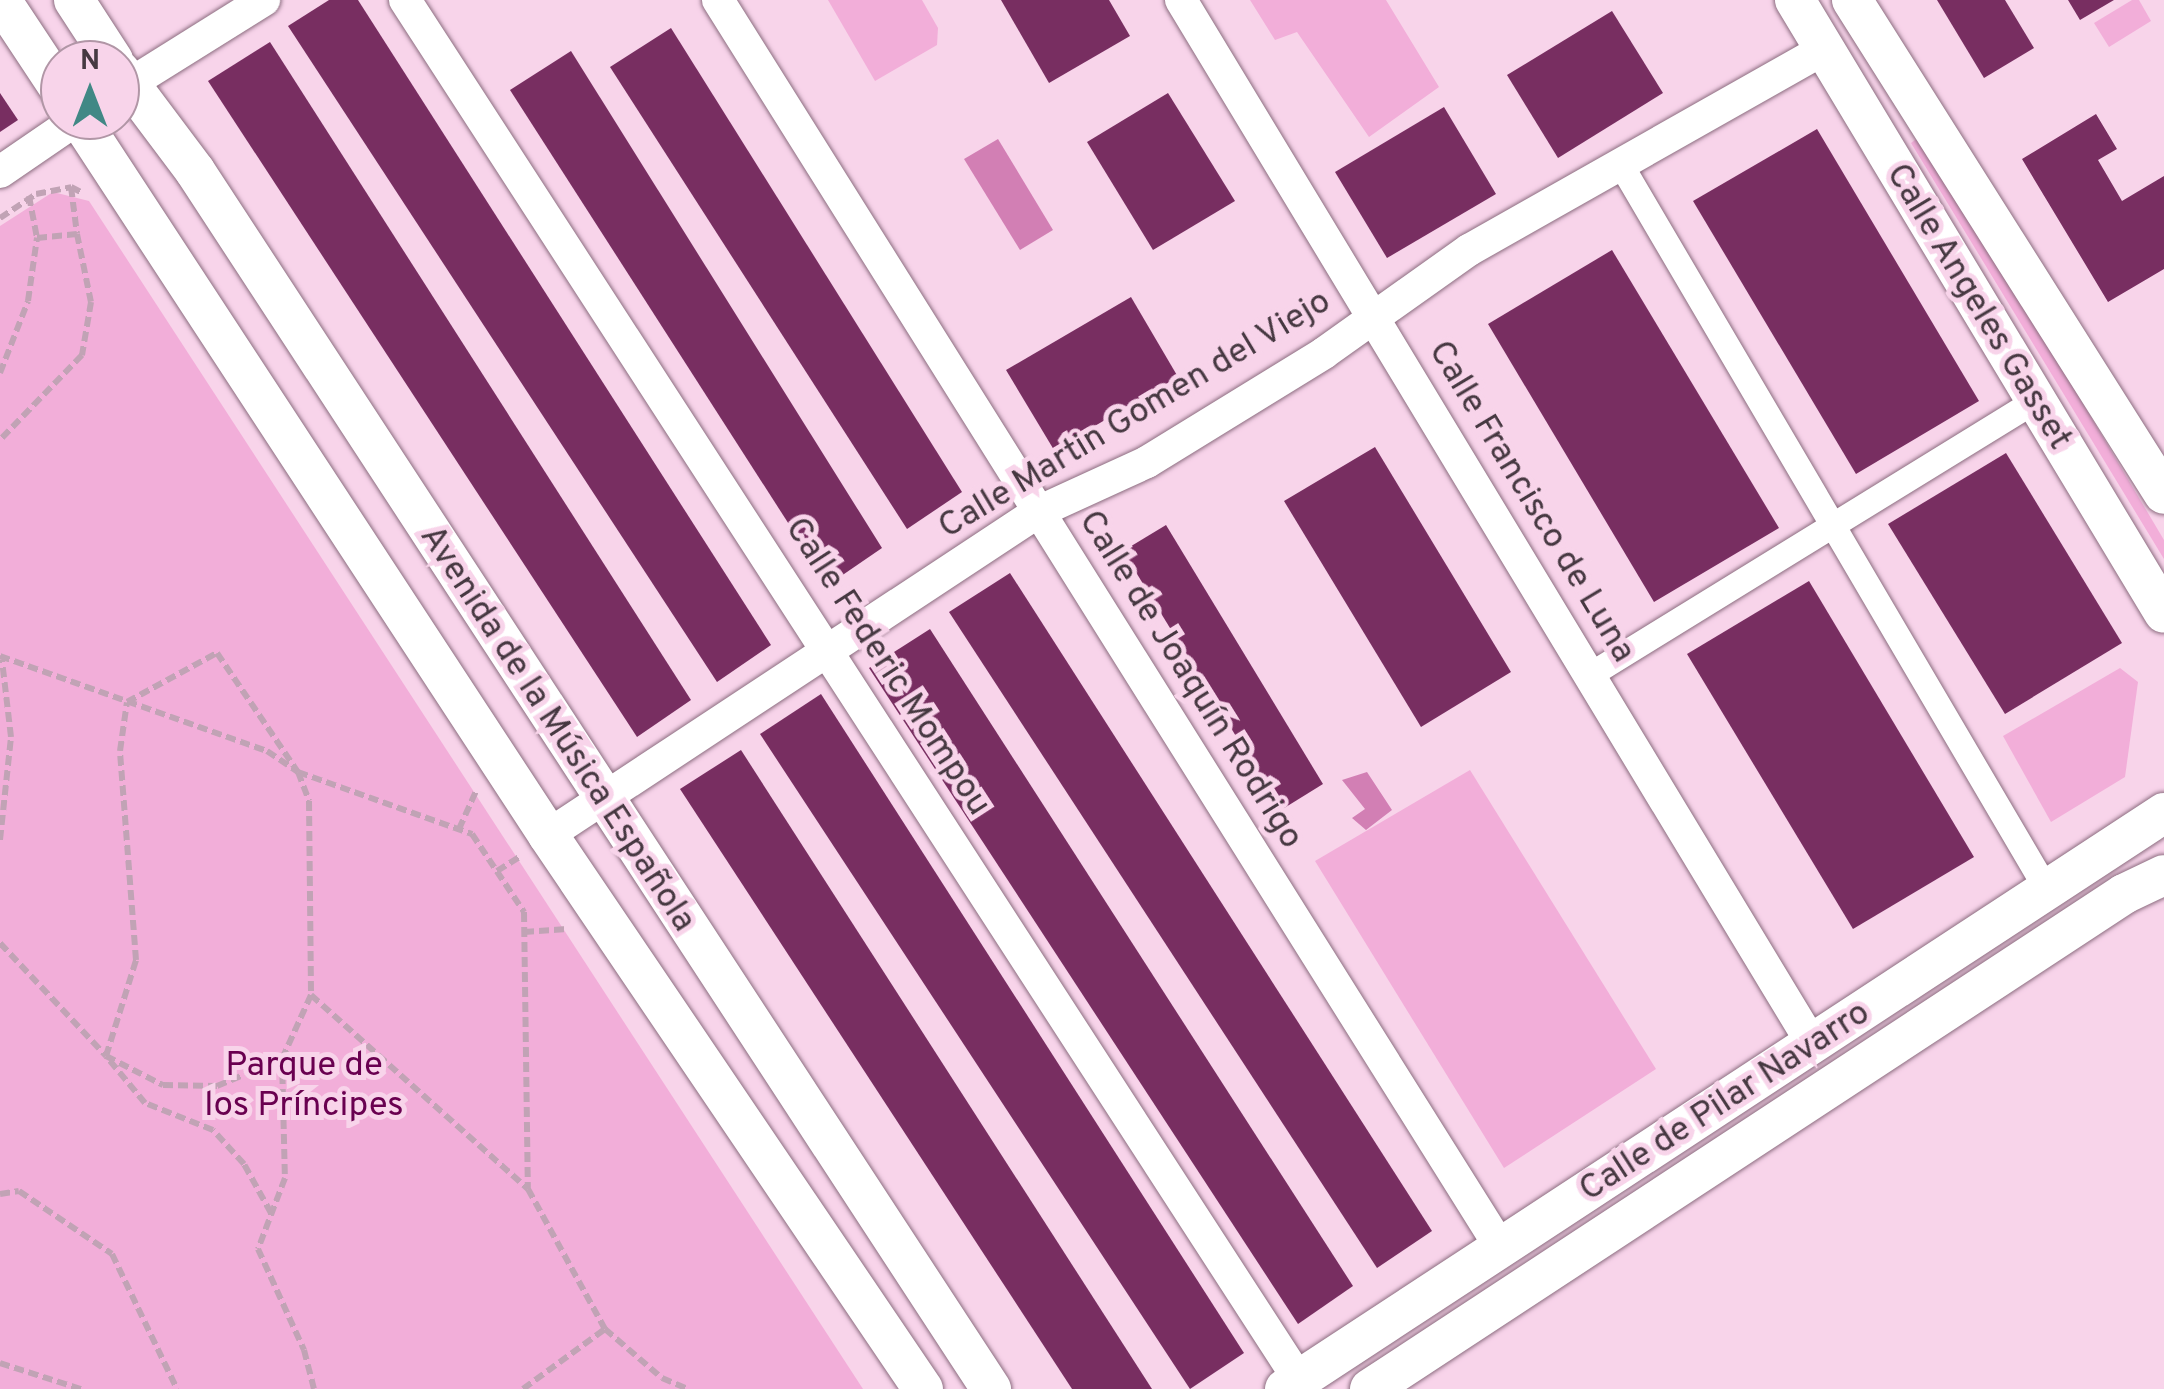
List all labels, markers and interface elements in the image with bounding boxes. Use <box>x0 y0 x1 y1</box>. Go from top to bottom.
north arrow <box>40 40 140 140</box>
text: N <box>80 44 100 80</box>
street label: Calle Angeles Gasset <box>1876 156 2080 458</box>
street label: Calle Martin Gomen del Viejo <box>931 281 1339 549</box>
street label: Calle Francisco de Luna <box>1418 333 1644 671</box>
street label: Calle de Joaquín Rodrigo <box>1069 503 1311 857</box>
street label: Calle Federic Mompou <box>775 510 999 824</box>
street label: Avenida de la Música Española <box>410 518 704 940</box>
street label: Calle de Pilar Navarro <box>1572 992 1878 1212</box>
park label: Parque de los Príncipes <box>204 1045 404 1127</box>

